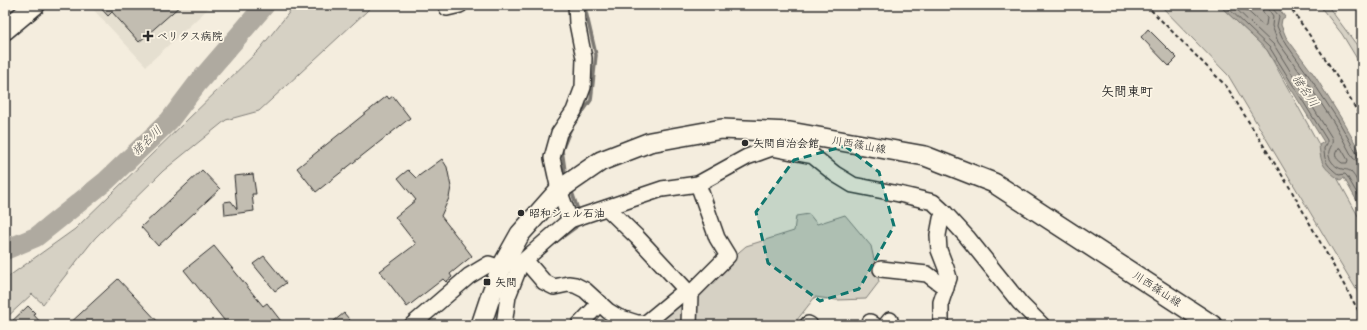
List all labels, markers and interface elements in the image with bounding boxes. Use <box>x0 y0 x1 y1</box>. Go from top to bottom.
marker: ベリタス病院 <box>142 30 154 42</box>
place label: ベリタス病院 <box>157 30 223 43</box>
water label: 猪名川 <box>1289 72 1321 110</box>
district label: 矢問東町 <box>1101 84 1153 100</box>
water label: 猪名川 <box>129 123 165 159</box>
street label: 川西篠山線 <box>831 134 887 156</box>
place label: 矢問自治会館 <box>753 137 819 150</box>
marker: 矢問自治会館 <box>740 138 750 148</box>
place label: 昭和シェル石油 <box>529 207 605 220</box>
marker: 昭和シェル石油 <box>516 208 526 218</box>
street label: 川西篠山線 <box>1130 269 1184 309</box>
place label: 矢問 <box>495 276 517 289</box>
marker: 矢問 <box>482 277 492 287</box>

